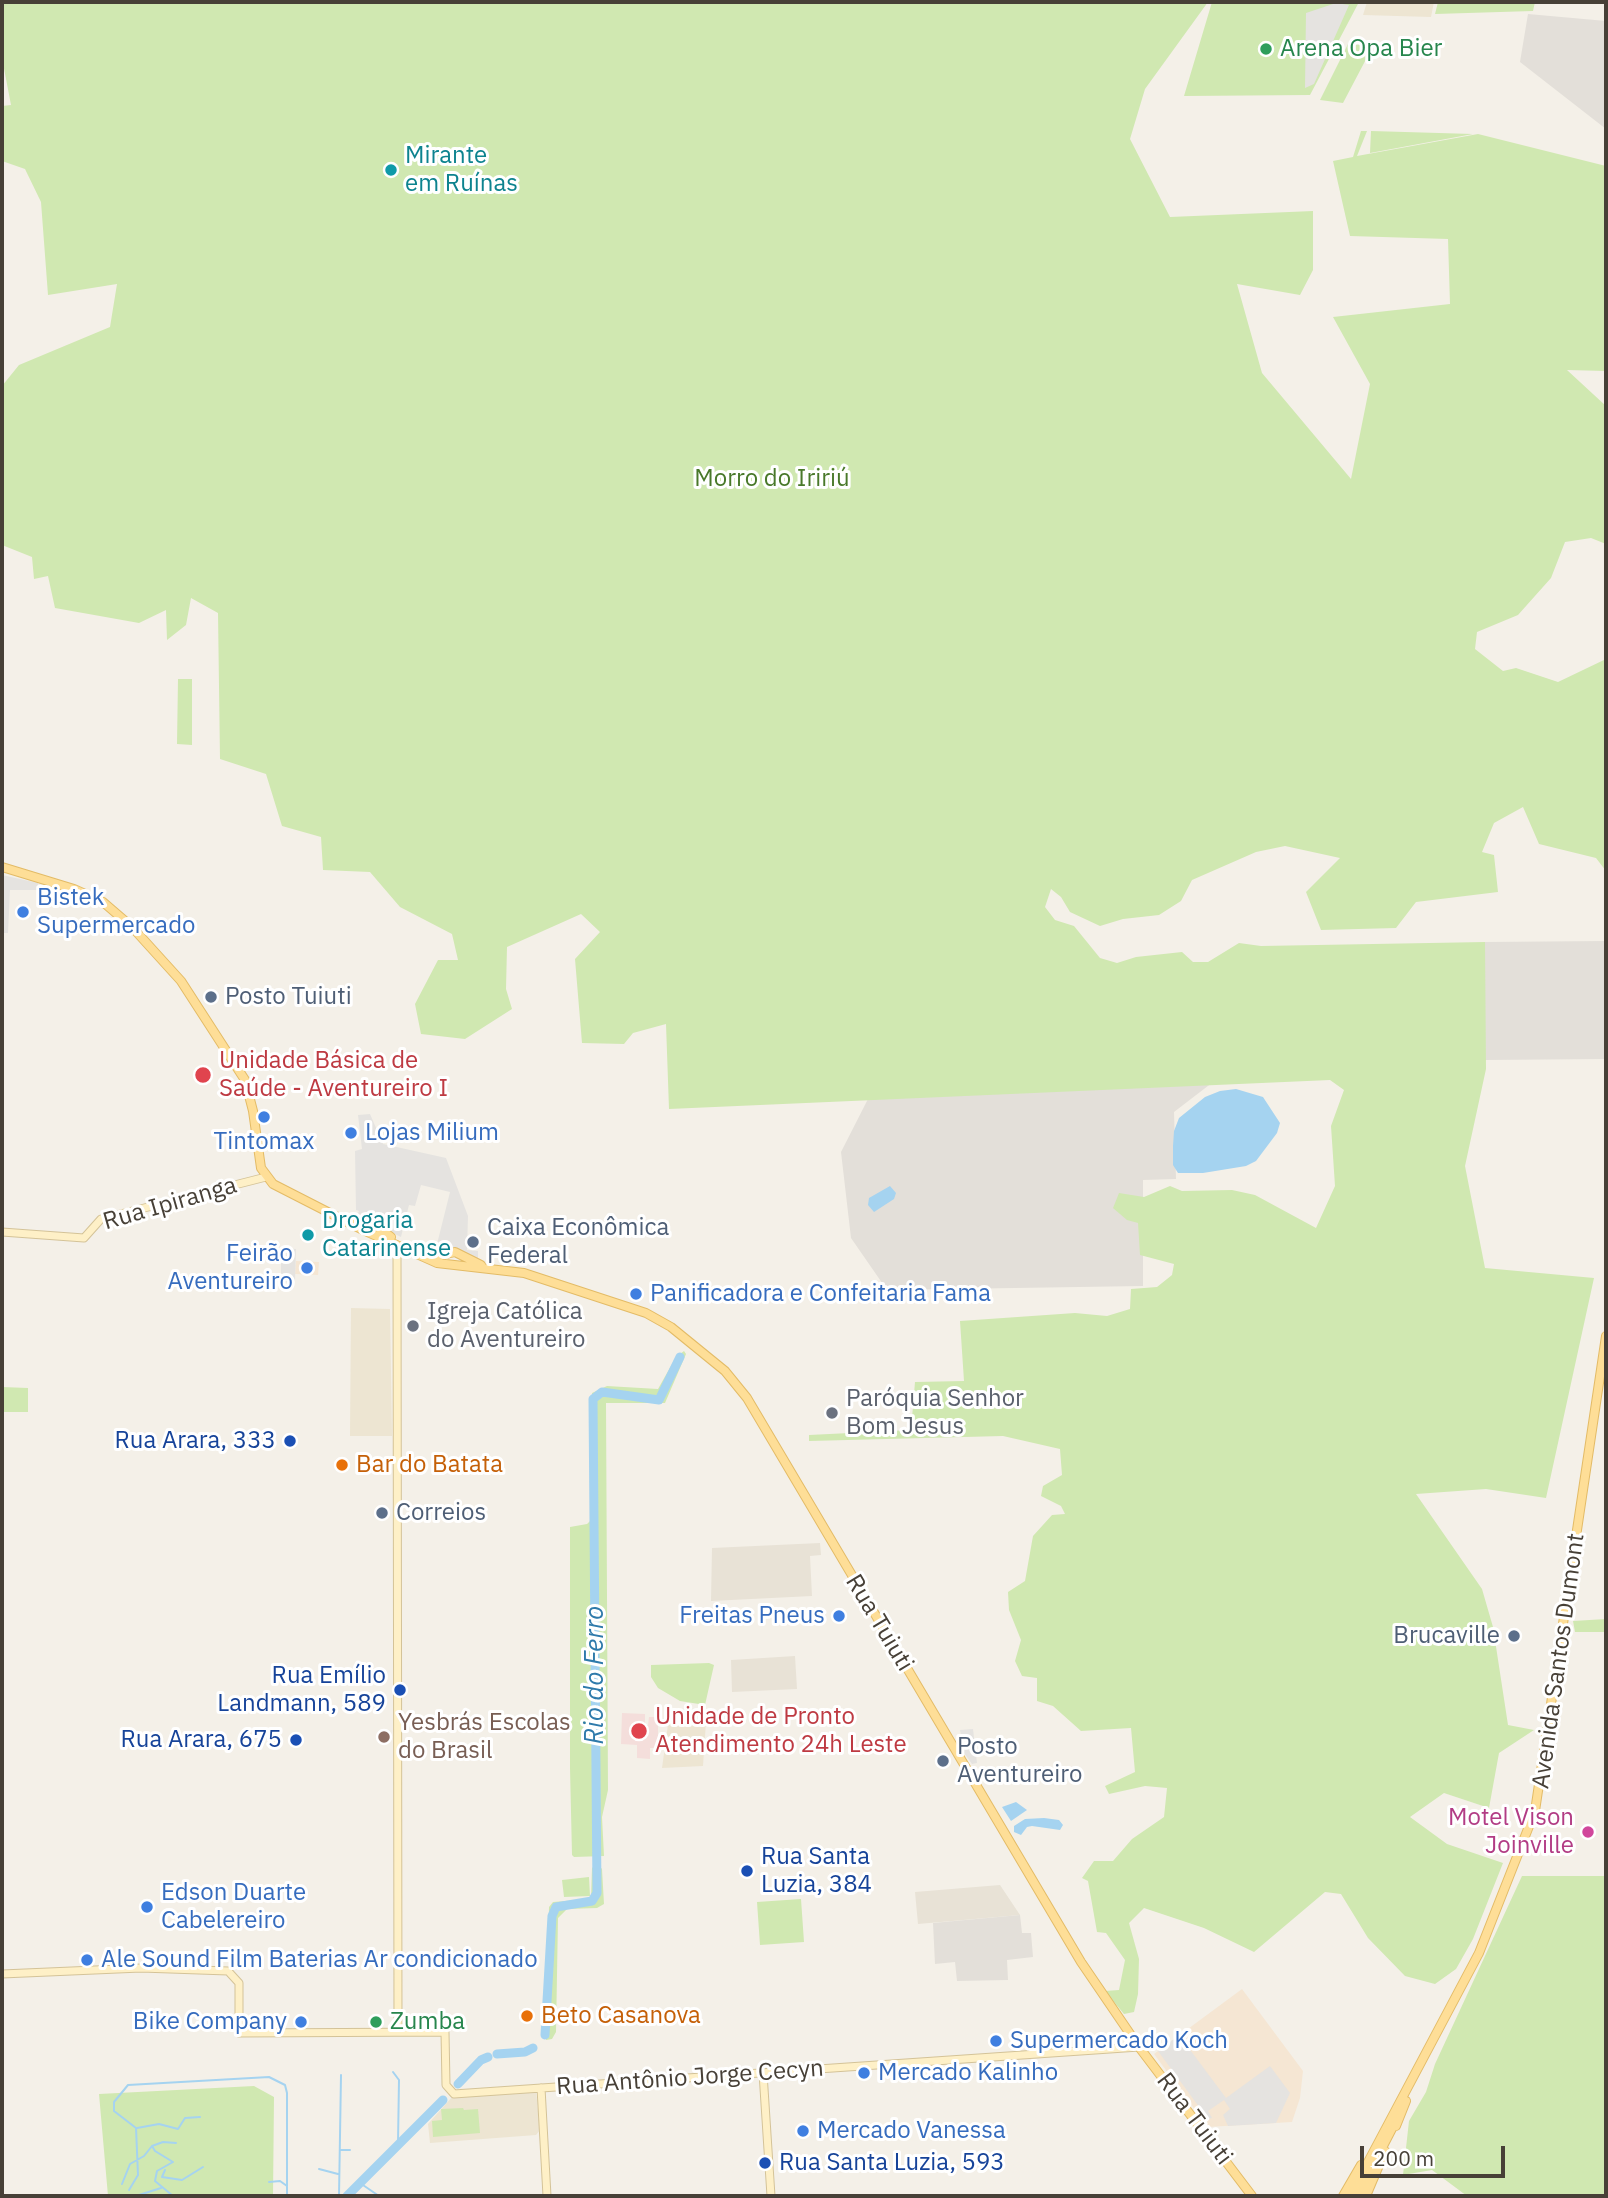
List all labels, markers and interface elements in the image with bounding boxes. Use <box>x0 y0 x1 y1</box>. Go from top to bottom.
place label: Arena Opa Bier <box>1280 35 1442 63</box>
marker: Arena Opa Bier <box>1258 41 1274 57</box>
place label: Mirante em Ruínas <box>405 142 518 198</box>
marker: Mirante em Ruínas <box>383 162 399 178</box>
park label: Morro do Iririú <box>694 465 850 493</box>
place label: Bistek Supermercado <box>37 884 196 940</box>
marker: Bistek Supermercado <box>15 904 31 920</box>
place label: Posto Tuiuti <box>225 983 352 1011</box>
marker: Posto Tuiuti <box>203 989 219 1005</box>
place label: Unidade Básica de Saúde - Aventureiro I <box>219 1047 448 1103</box>
marker: Unidade Básica de Saúde - Aventureiro I <box>193 1065 213 1085</box>
marker: Tintomax <box>256 1109 272 1125</box>
place label: Lojas Milium <box>365 1119 499 1147</box>
marker: Lojas Milium <box>343 1125 359 1141</box>
place label: Tintomax <box>213 1128 315 1156</box>
street label: Rua Ipiranga <box>100 1171 240 1237</box>
place label: Drogaria Catarinense <box>322 1207 451 1263</box>
place label: Caixa Econômica Federal <box>487 1214 669 1270</box>
marker: Drogaria Catarinense <box>300 1227 316 1243</box>
marker: Caixa Econômica Federal <box>465 1234 481 1250</box>
place label: Feirão Aventureiro <box>168 1240 293 1296</box>
marker: Feirão Aventureiro <box>299 1260 315 1276</box>
place label: Panificadora e Confeitaria Fama <box>650 1280 991 1308</box>
marker: Panificadora e Confeitaria Fama <box>628 1286 644 1302</box>
place label: Igreja Católica do Aventureiro <box>427 1298 585 1354</box>
marker: Igreja Católica do Aventureiro <box>405 1318 421 1334</box>
place label: Paróquia Senhor Bom Jesus <box>846 1385 1024 1441</box>
marker: Paróquia Senhor Bom Jesus <box>824 1405 840 1421</box>
place label: Rua Arara, 333 <box>114 1427 276 1455</box>
marker: Rua Arara, 333 <box>282 1433 298 1449</box>
place label: Bar do Batata <box>356 1451 503 1479</box>
marker: Bar do Batata <box>334 1457 350 1473</box>
place label: Correios <box>396 1499 486 1527</box>
marker: Correios <box>374 1505 390 1521</box>
street label: Avenida Santos Dumont <box>1527 1532 1591 1790</box>
street label: Rua Tuiuti <box>839 1569 919 1677</box>
place label: Freitas Pneus <box>679 1602 825 1630</box>
water label: Rio do Ferro <box>579 1606 611 1744</box>
marker: Freitas Pneus <box>831 1608 847 1624</box>
place label: Brucaville <box>1393 1622 1500 1650</box>
marker: Brucaville <box>1506 1628 1522 1644</box>
place label: Rua Emílio Landmann, 589 <box>217 1662 386 1718</box>
marker: Rua Emílio Landmann, 589 <box>392 1682 408 1698</box>
place label: Unidade de Pronto Atendimento 24h Leste <box>655 1703 907 1759</box>
place label: Yesbrás Escolas do Brasil <box>398 1709 571 1765</box>
marker: Unidade de Pronto Atendimento 24h Leste <box>629 1721 649 1741</box>
place label: Rua Arara, 675 <box>120 1726 282 1754</box>
marker: Yesbrás Escolas do Brasil <box>376 1729 392 1745</box>
marker: Rua Arara, 675 <box>288 1732 304 1748</box>
place label: Posto Aventureiro <box>957 1733 1082 1789</box>
marker: Posto Aventureiro <box>935 1753 951 1769</box>
place label: Motel Vison Joinville <box>1448 1804 1574 1860</box>
marker: Motel Vison Joinville <box>1580 1824 1596 1840</box>
place label: Rua Santa Luzia, 384 <box>761 1843 872 1899</box>
marker: Rua Santa Luzia, 384 <box>739 1863 755 1879</box>
place label: Edson Duarte Cabelereiro <box>161 1879 306 1935</box>
marker: Edson Duarte Cabelereiro <box>139 1899 155 1915</box>
place label: Ale Sound Film Baterias Ar condicionado <box>101 1946 538 1974</box>
marker: Ale Sound Film Baterias Ar condicionado <box>79 1952 95 1968</box>
place label: Beto Casanova <box>541 2002 701 2030</box>
place label: Bike Company <box>133 2008 287 2036</box>
place label: Zumba <box>390 2008 465 2036</box>
marker: Beto Casanova <box>519 2008 535 2024</box>
marker: Bike Company <box>293 2014 309 2030</box>
marker: Zumba <box>368 2014 384 2030</box>
place label: Supermercado Koch <box>1010 2027 1228 2055</box>
marker: Supermercado Koch <box>988 2033 1004 2049</box>
street label: Rua Antônio Jorge Cecyn <box>555 2054 825 2102</box>
place label: Mercado Kalinho <box>878 2059 1058 2087</box>
marker: Mercado Kalinho <box>856 2065 872 2081</box>
street label: Rua Tuiuti <box>1150 2067 1238 2171</box>
place label: Mercado Vanessa <box>817 2117 1006 2145</box>
marker: Mercado Vanessa <box>795 2123 811 2139</box>
scale bar <box>1363 2132 1508 2176</box>
text: 200 m <box>1373 2144 1434 2172</box>
place label: Rua Santa Luzia, 593 <box>779 2149 1005 2177</box>
marker: Rua Santa Luzia, 593 <box>757 2155 773 2171</box>

